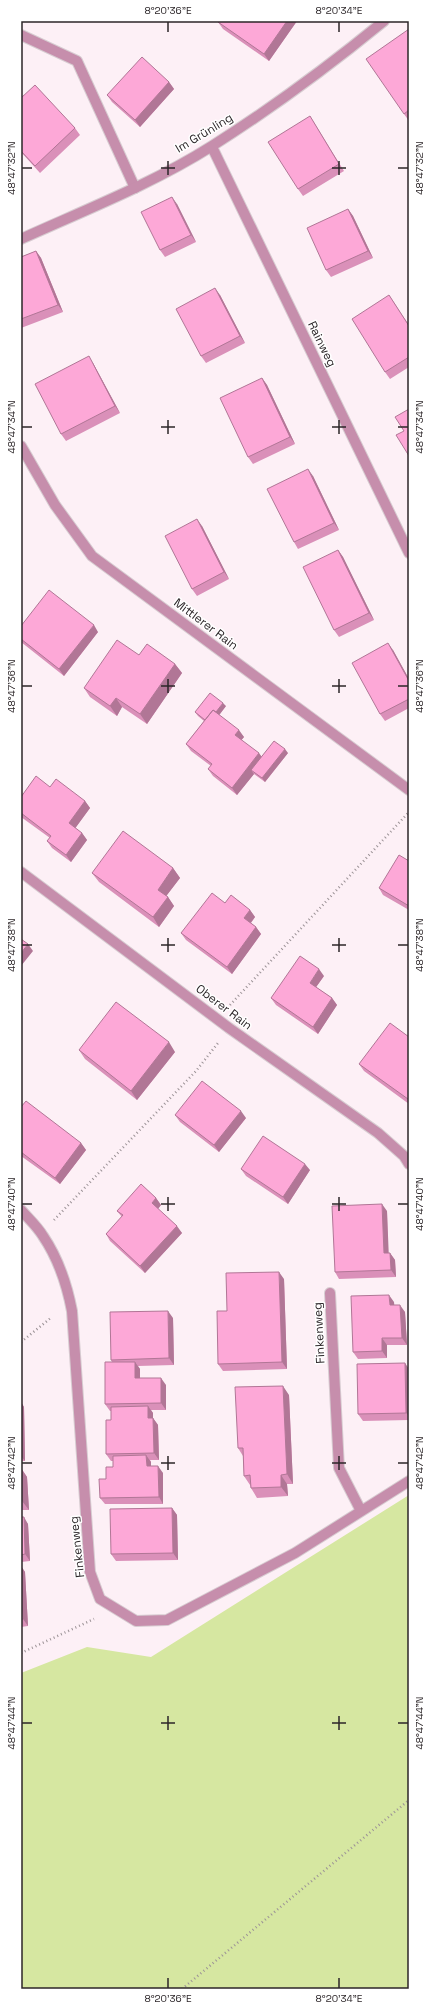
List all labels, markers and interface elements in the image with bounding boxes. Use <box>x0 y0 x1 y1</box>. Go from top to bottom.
text: 8°20'36"E <box>144 4 192 17</box>
text: 8°20'34"E <box>316 4 363 17</box>
street label: Im Grünling <box>172 110 236 156</box>
text: 48°47'32"N <box>5 141 18 195</box>
text: 48°47'32"N <box>413 141 426 195</box>
street label: Rainweg <box>304 318 340 370</box>
text: 48°47'34"N <box>5 400 18 454</box>
text: 48°47'34"N <box>413 400 426 454</box>
street label: Mittlerer Rain <box>171 595 241 653</box>
text: 48°47'36"N <box>5 659 18 713</box>
text: 48°47'36"N <box>413 659 426 713</box>
text: 48°47'38"N <box>5 918 18 972</box>
text: 48°47'38"N <box>413 918 426 972</box>
street label: Oberer Rain <box>193 981 255 1033</box>
text: 48°47'40"N <box>5 1177 18 1231</box>
text: 48°47'40"N <box>413 1177 426 1231</box>
street label: Finkenweg <box>309 1302 329 1364</box>
text: 48°47'42"N <box>5 1436 18 1490</box>
text: 48°47'42"N <box>413 1436 426 1490</box>
street label: Finkenweg <box>66 1516 88 1578</box>
text: 48°47'44"N <box>5 1697 18 1749</box>
text: 48°47'44"N <box>413 1697 426 1749</box>
text: 8°20'36"E <box>144 1992 192 2005</box>
text: 8°20'34"E <box>316 1992 363 2005</box>

